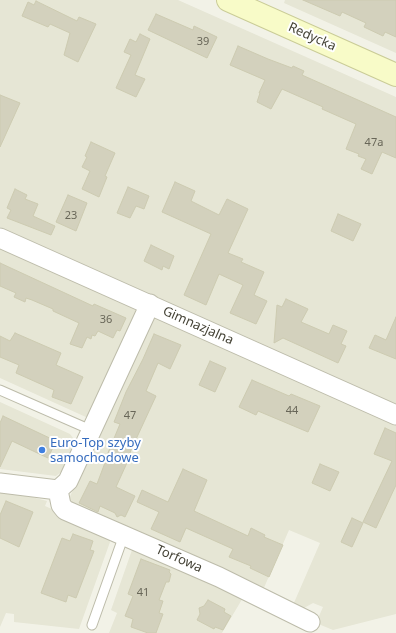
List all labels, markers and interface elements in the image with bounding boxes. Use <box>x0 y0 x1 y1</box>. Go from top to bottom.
street label: Redycka <box>286 20 338 54</box>
house number: 39 <box>197 35 209 49</box>
house number: 47a <box>365 136 383 150</box>
house number: 23 <box>65 209 77 223</box>
street label: Gimnazjalna <box>160 303 236 349</box>
house number: 36 <box>100 313 112 327</box>
house number: 44 <box>286 404 298 418</box>
house number: 47 <box>124 409 136 423</box>
place label: Euro-Top szyby samochodowe <box>50 435 141 466</box>
marker: Euro-Top szyby samochodowe <box>37 445 47 455</box>
street label: Torfowa <box>153 542 205 576</box>
house number: 41 <box>137 586 149 600</box>

